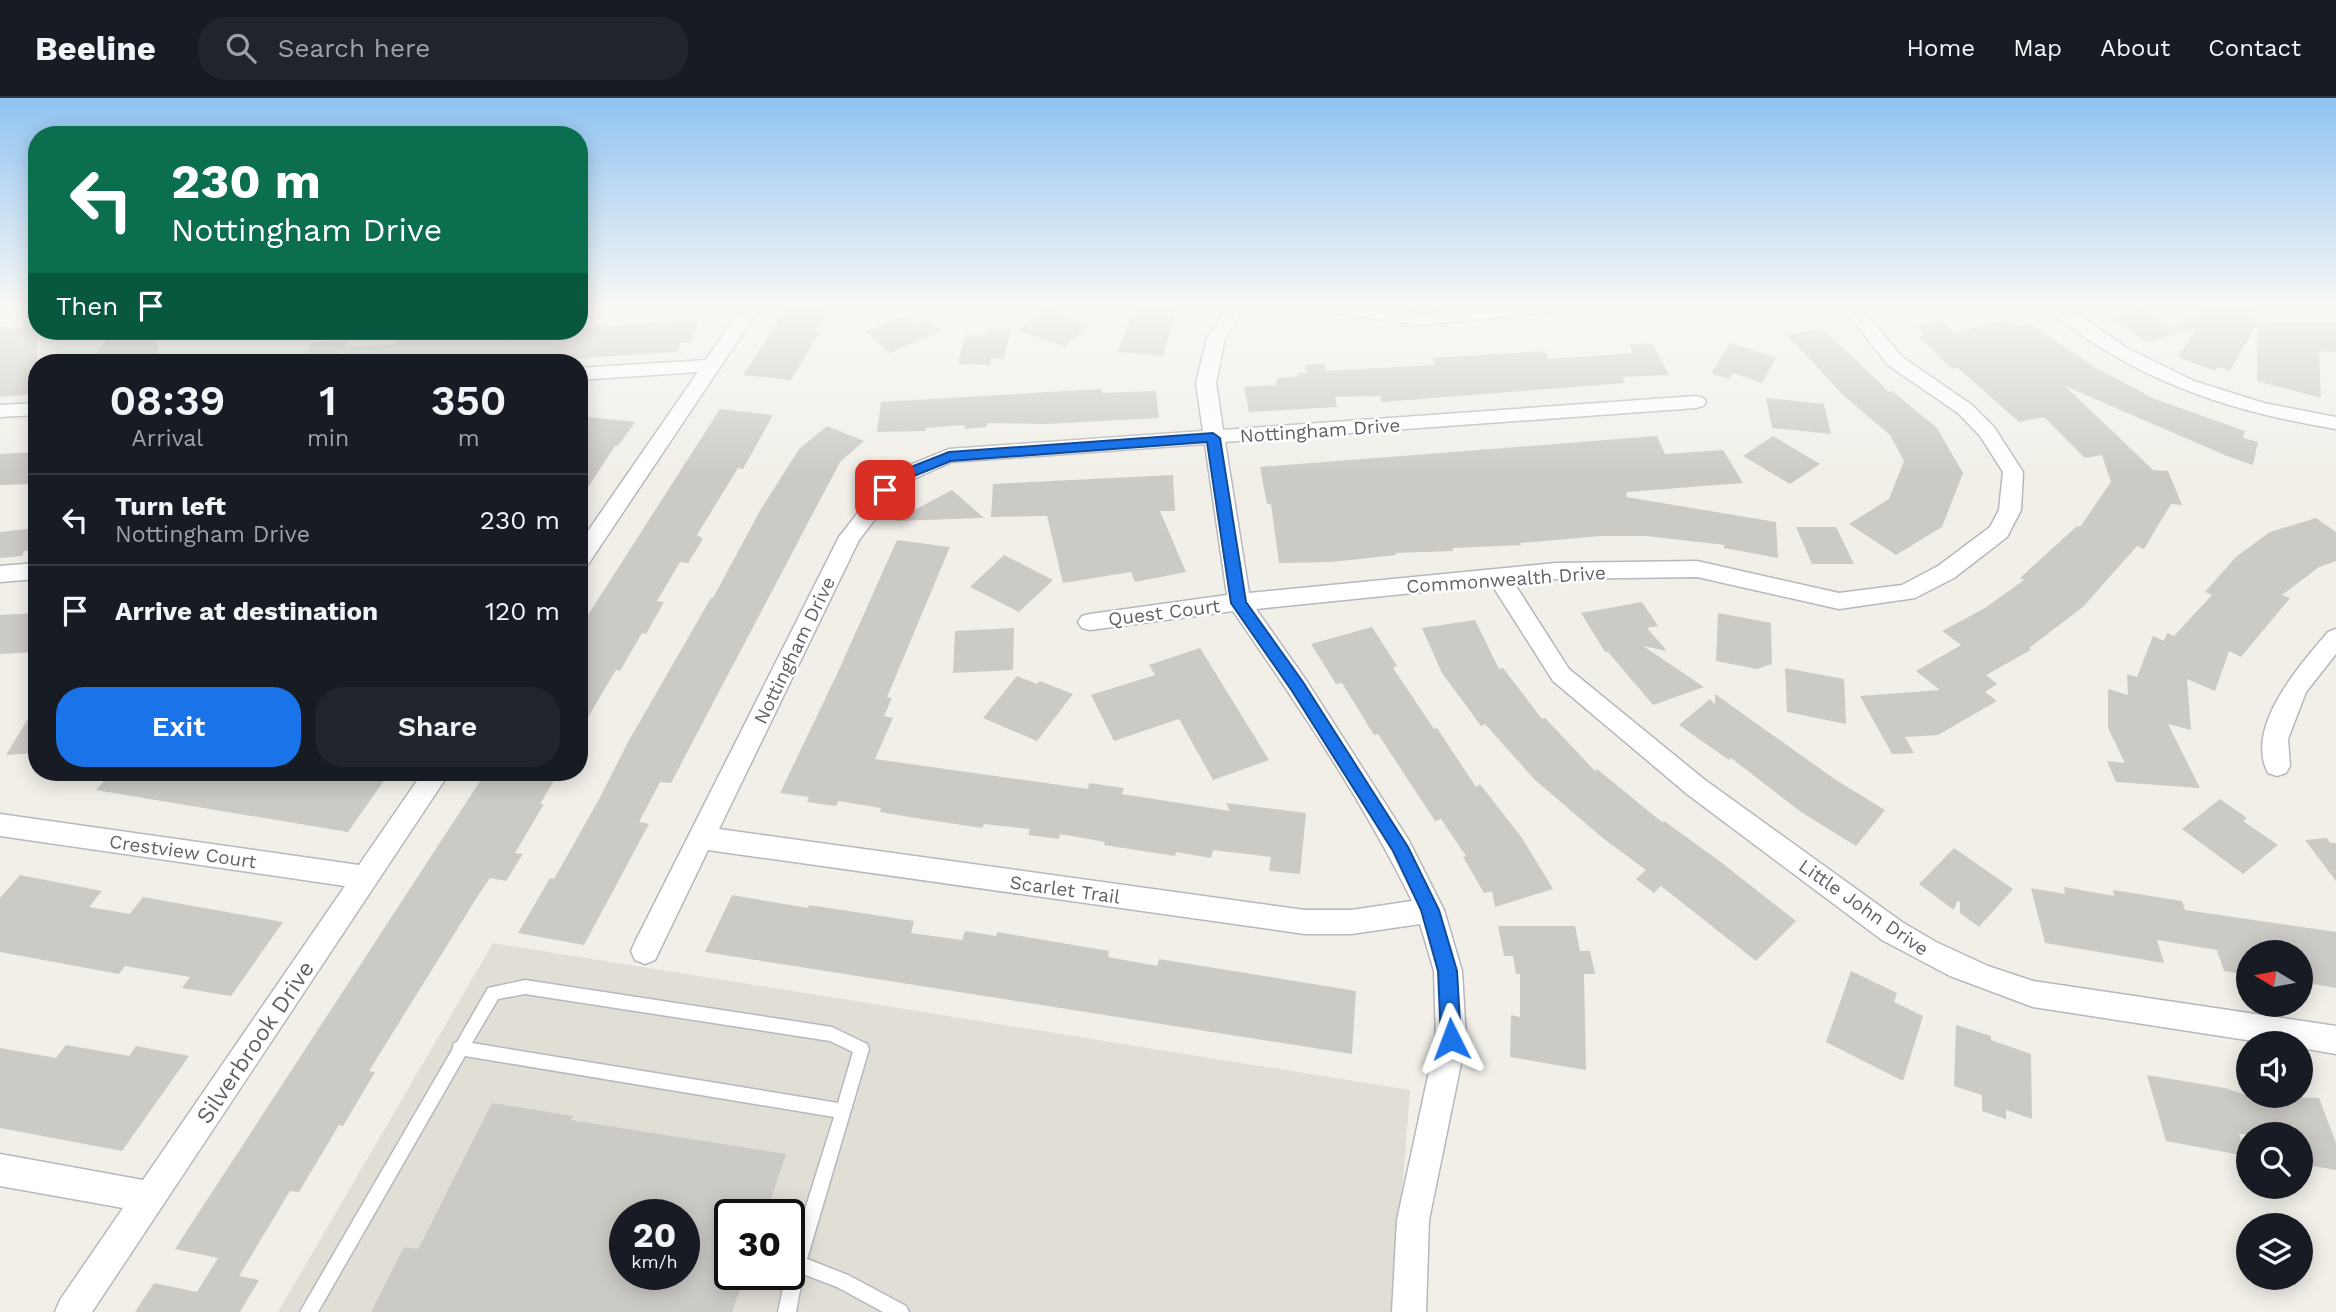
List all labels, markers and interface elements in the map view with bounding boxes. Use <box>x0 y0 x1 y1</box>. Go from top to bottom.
search box <box>198 17 688 80</box>
text: Beeline <box>35 29 156 68</box>
icon: search <box>222 29 260 67</box>
text: Search here <box>278 33 430 63</box>
text: Home <box>1907 34 1975 62</box>
text: Map <box>2013 34 2062 62</box>
text: About <box>2100 34 2170 62</box>
text: Contact <box>2208 34 2301 62</box>
text: 230 m <box>171 152 321 210</box>
icon: left <box>56 154 147 245</box>
text: Nottingham Drive <box>171 211 442 249</box>
icon: arrive <box>132 287 170 325</box>
text: Then <box>56 291 118 321</box>
text: 08:39 <box>109 376 226 425</box>
text: 1 <box>319 376 337 425</box>
text: 350 <box>431 376 507 425</box>
street label: Nottingham Drive <box>1239 413 1401 448</box>
text: Arrival <box>132 425 203 452</box>
text: min <box>307 425 349 452</box>
text: m <box>458 425 480 452</box>
pin <box>855 460 915 520</box>
icon: arrive <box>866 471 904 509</box>
text: Turn left <box>115 491 226 521</box>
icon: left <box>56 501 94 539</box>
text: 230 m <box>480 505 560 535</box>
text: Nottingham Drive <box>115 521 310 548</box>
street label: Commonwealth Drive <box>1406 561 1607 598</box>
street label: Nottingham Drive <box>749 573 840 728</box>
icon: arrive <box>56 592 94 630</box>
street label: Quest Court <box>1107 594 1221 631</box>
text: Arrive at destination <box>115 596 378 626</box>
text: 120 m <box>485 596 560 626</box>
button: Exit <box>56 687 301 767</box>
button: Share <box>315 687 560 767</box>
street label: Crestview Court <box>108 830 258 873</box>
street label: Little John Drive <box>1794 854 1933 961</box>
street label: Scarlet Trail <box>1008 870 1122 909</box>
north arrow <box>2236 940 2314 1017</box>
map controls <box>2236 940 2313 1290</box>
street label: Silverbrook Drive <box>191 956 320 1129</box>
position arrow <box>1414 1002 1488 1076</box>
button: sound <box>2236 1031 2313 1108</box>
button: search <box>2236 1122 2313 1199</box>
speed limit sign: 30 <box>714 1199 805 1290</box>
button: layers <box>2236 1213 2313 1290</box>
text: 20 <box>633 1214 676 1256</box>
text: km/h <box>631 1251 678 1272</box>

